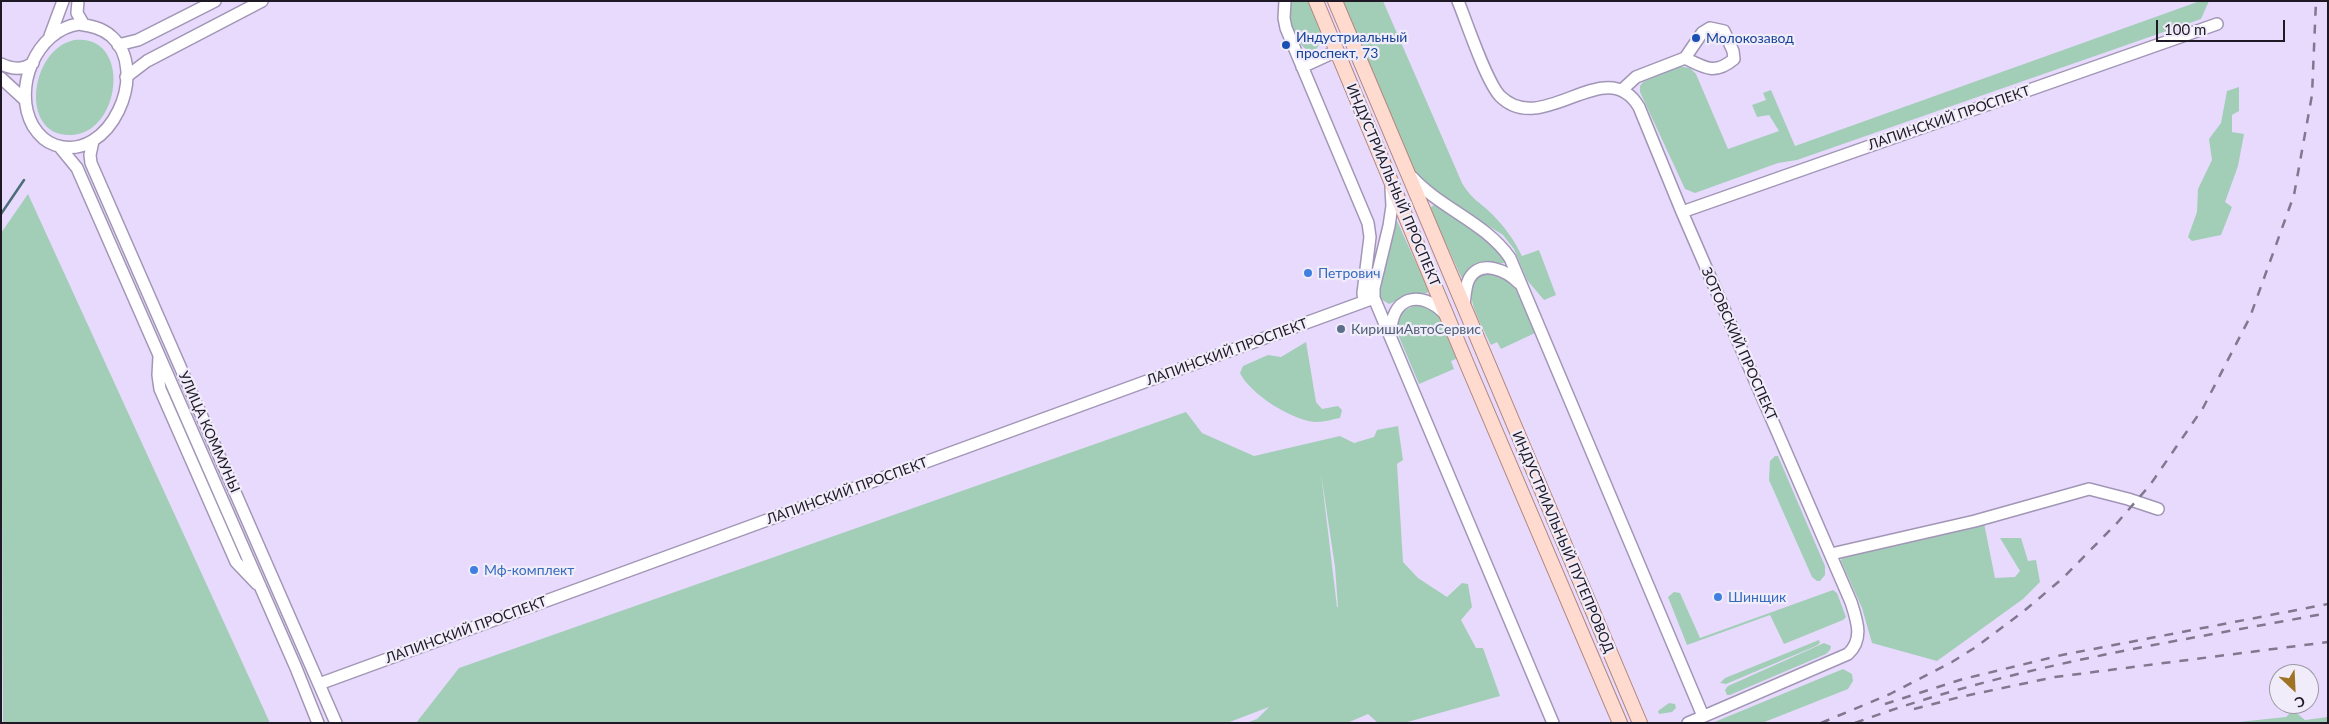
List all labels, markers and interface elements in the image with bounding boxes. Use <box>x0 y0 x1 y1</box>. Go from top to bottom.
scale bar <box>2159 10 2288 42</box>
text: 100 m <box>2164 20 2206 38</box>
place label: Индустриальный проспект, 73 <box>1296 29 1407 62</box>
place label: Молокозавод <box>1706 30 1794 46</box>
marker: Молокозавод <box>1690 32 1702 44</box>
marker: Индустриальный проспект, 73 <box>1280 39 1292 51</box>
street label: ИНДУСТРИАЛЬНЫЙ ПРОСПЕКТ <box>1343 81 1443 289</box>
street label: ЛАПИНСКИЙ ПРОСПЕКТ <box>1866 82 2032 154</box>
place label: Петрович <box>1318 265 1380 281</box>
street label: ЗОТОВСКИЙ ПРОСПЕКТ <box>1698 265 1780 423</box>
marker: Петрович <box>1302 267 1314 279</box>
street label: ЛАПИНСКИЙ ПРОСПЕКТ <box>1144 315 1310 389</box>
place label: КиришиАвтоСервис <box>1351 321 1481 337</box>
marker: КиришиАвтоСервис <box>1335 323 1347 335</box>
street label: УЛИЦА КОММУНЫ <box>175 369 243 495</box>
street label: ИНДУСТРИАЛЬНЫЙ ПУТЕПРОВОД <box>1509 429 1617 655</box>
street label: ЛАПИНСКИЙ ПРОСПЕКТ <box>764 454 930 528</box>
place label: Мф-комплект <box>484 562 574 578</box>
marker: Мф-комплект <box>468 564 480 576</box>
place label: Шинщик <box>1728 589 1786 605</box>
marker: Шинщик <box>1712 591 1724 603</box>
street label: ЛАПИНСКИЙ ПРОСПЕКТ <box>383 593 549 667</box>
north arrow <box>2269 664 2319 714</box>
text: С <box>2292 692 2308 712</box>

